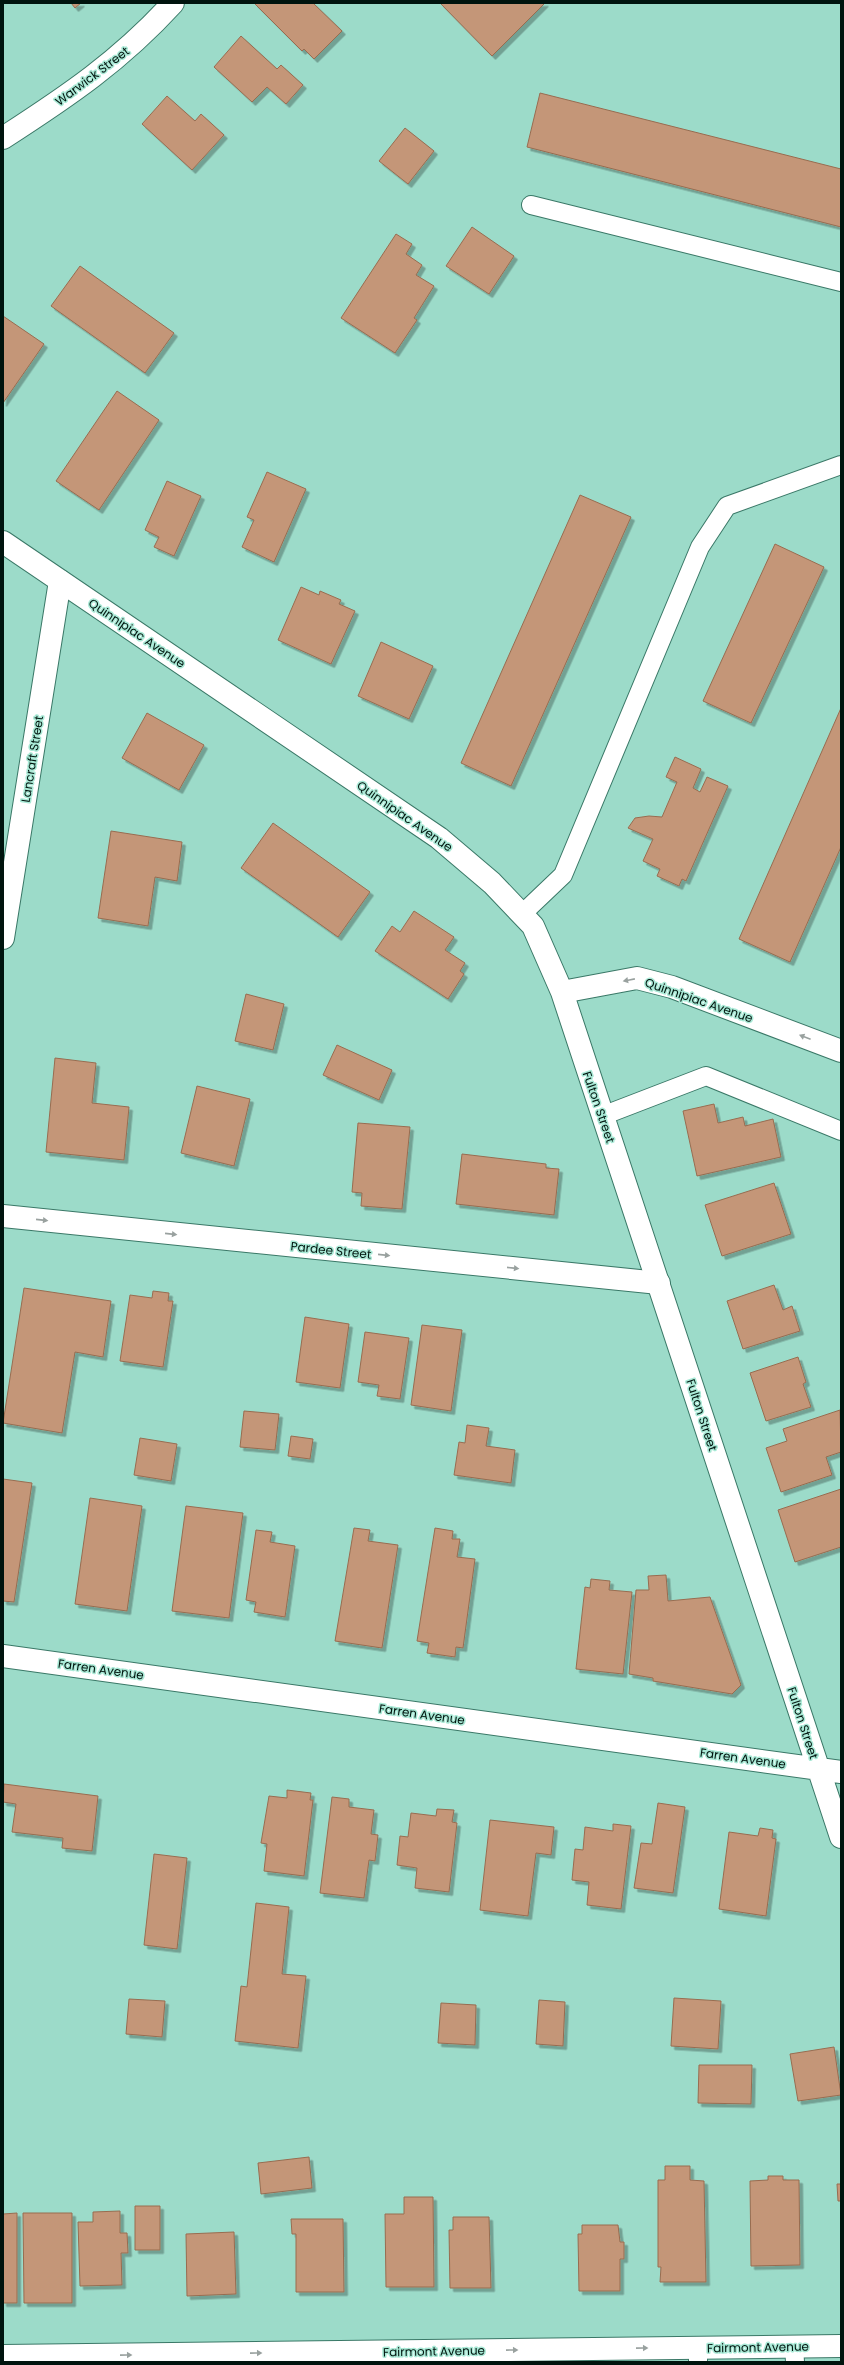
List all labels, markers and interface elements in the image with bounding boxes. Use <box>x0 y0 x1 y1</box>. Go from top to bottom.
street label: Warwick Street <box>51 42 133 110</box>
street label: Quinnipiac Avenue <box>85 594 189 672</box>
street label: Lancraft Street <box>17 714 47 804</box>
street label: Quinnipiac Avenue <box>354 777 456 855</box>
street label: Quinnipiac Avenue <box>643 974 755 1026</box>
one-way arrow <box>623 977 635 983</box>
one-way arrow <box>798 1034 810 1040</box>
street label: Fulton Street <box>579 1069 619 1145</box>
one-way arrow <box>36 1217 48 1224</box>
one-way arrow <box>165 1230 177 1237</box>
street label: Pardee Street <box>290 1237 372 1263</box>
one-way arrow <box>378 1252 390 1259</box>
one-way arrow <box>507 1265 519 1272</box>
street label: Fulton Street <box>682 1377 722 1453</box>
street label: Farren Avenue <box>57 1655 145 1683</box>
street label: Fulton Street <box>783 1685 823 1761</box>
street label: Farren Avenue <box>378 1700 466 1728</box>
street label: Farren Avenue <box>699 1744 787 1772</box>
street label: Fairmont Avenue <box>707 2338 809 2356</box>
street label: Fairmont Avenue <box>383 2342 485 2360</box>
one-way arrow <box>636 2345 649 2351</box>
one-way arrow <box>506 2347 519 2353</box>
one-way arrow <box>250 2350 263 2356</box>
one-way arrow <box>120 2352 133 2358</box>

